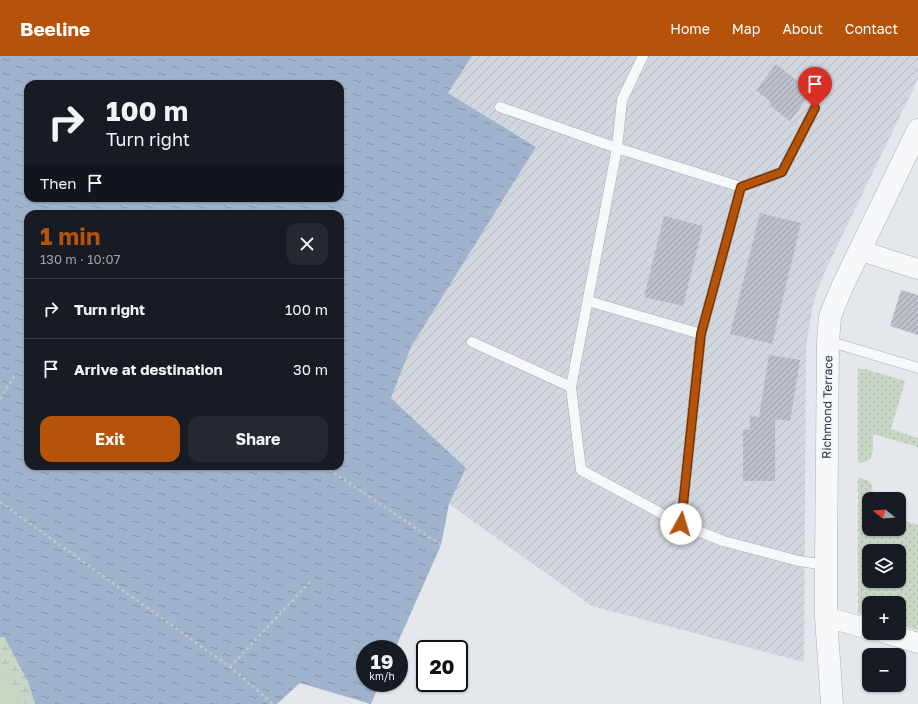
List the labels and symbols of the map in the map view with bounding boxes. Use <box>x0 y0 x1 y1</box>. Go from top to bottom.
pin <box>798 67 832 108</box>
street label: Richmond Terrace <box>819 355 835 459</box>
north arrow <box>862 492 906 536</box>
position arrow <box>660 503 702 545</box>
speed limit sign: 20 <box>416 640 468 692</box>

